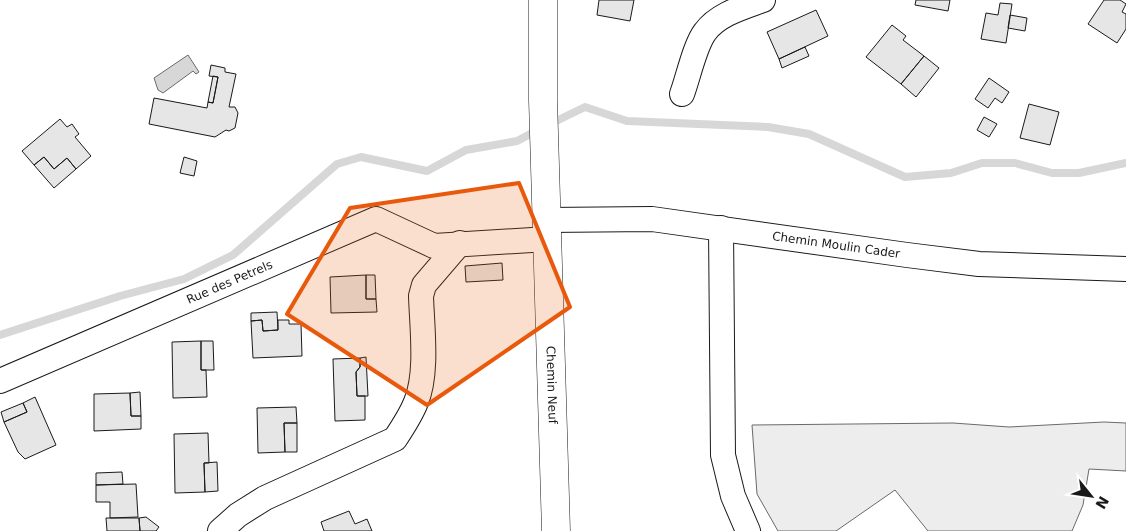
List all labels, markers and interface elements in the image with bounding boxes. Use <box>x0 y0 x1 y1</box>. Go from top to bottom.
street label: Chemin Moulin Cader <box>771 229 901 261</box>
street label: Rue des Petrels <box>184 257 275 307</box>
street label: Chemin Neuf <box>543 346 560 425</box>
north arrow <box>1066 471 1116 521</box>
text: N <box>1092 493 1112 512</box>

